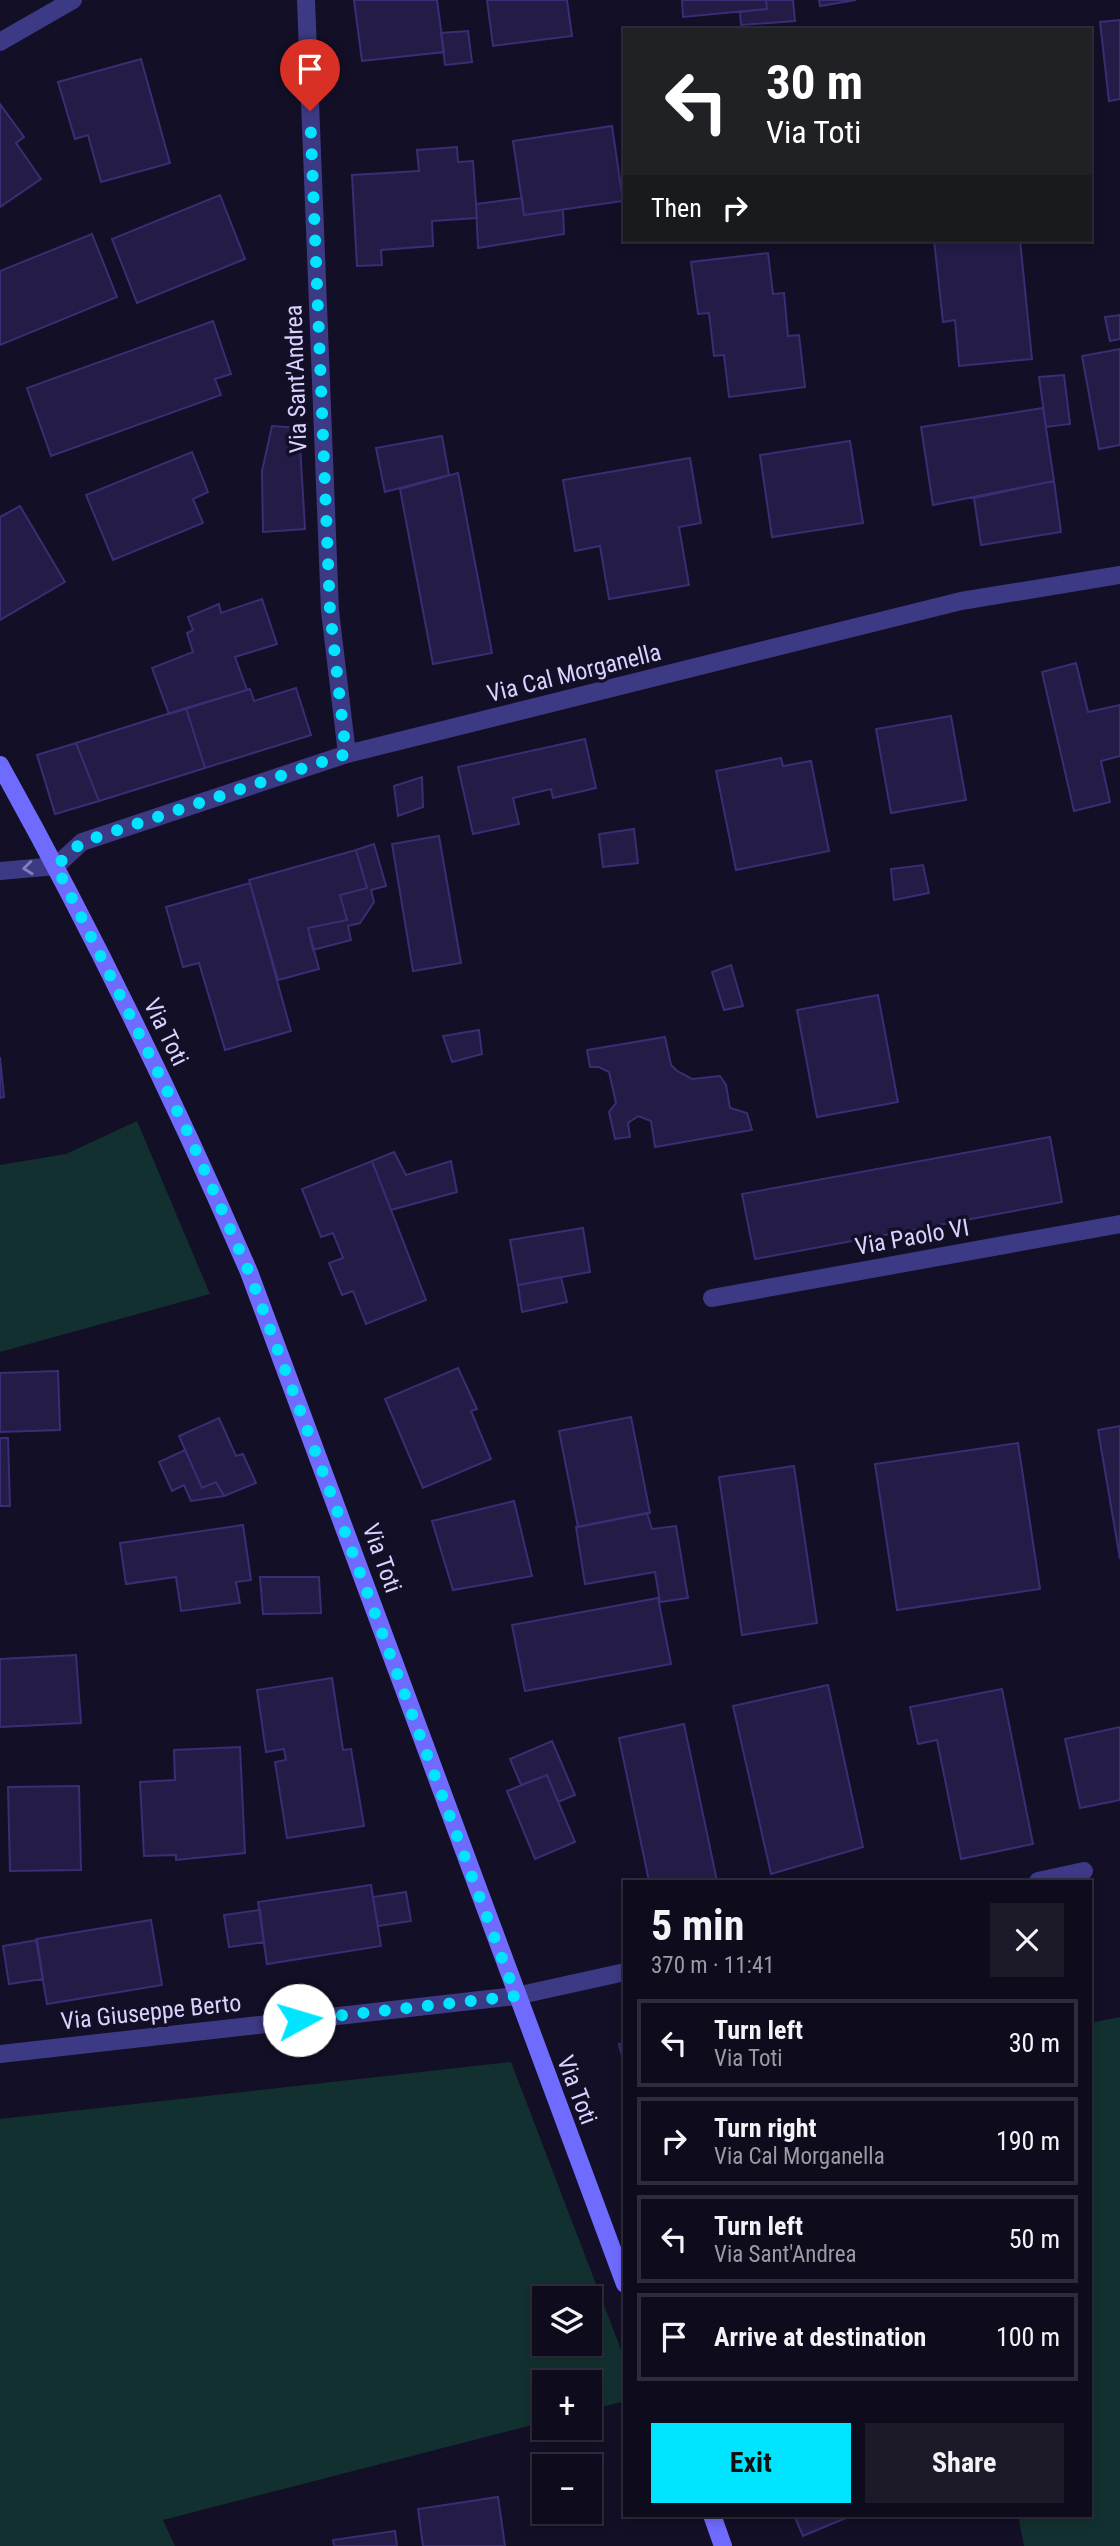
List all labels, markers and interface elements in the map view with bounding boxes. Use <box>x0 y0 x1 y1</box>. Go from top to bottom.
pin <box>280 39 340 111</box>
icon: arrive <box>291 50 329 88</box>
text: 30 m <box>766 54 863 111</box>
icon: left <box>651 56 742 147</box>
text: Via Toti <box>766 113 861 151</box>
icon: right <box>716 189 754 227</box>
text: Then <box>651 193 702 223</box>
street label: Via Sant'Andrea <box>279 304 313 454</box>
street label: Via Cal Morganella <box>484 638 664 708</box>
one-way arrow <box>22 860 33 875</box>
street label: Via Toti <box>138 994 194 1070</box>
street label: Via Paolo VI <box>853 1213 971 1261</box>
street label: Via Toti <box>357 1520 407 1596</box>
text: 5 min <box>651 1901 744 1950</box>
button: close <box>990 1903 1064 1977</box>
text: 370 m · 11:41 <box>651 1952 775 1979</box>
position arrow <box>262 1983 336 2057</box>
street label: Via Giuseppe Berto <box>60 1989 242 2035</box>
text: Turn left <box>714 2015 803 2045</box>
icon: left <box>655 2024 693 2062</box>
text: 30 m <box>1009 2028 1060 2058</box>
text: Via Toti <box>714 2045 783 2072</box>
street label: Via Toti <box>551 2052 603 2128</box>
text: Turn right <box>714 2113 816 2143</box>
icon: right <box>655 2122 693 2160</box>
text: 190 m <box>996 2126 1060 2156</box>
text: Via Cal Morganella <box>714 2143 885 2170</box>
text: Turn left <box>714 2211 803 2241</box>
icon: left <box>655 2220 693 2258</box>
text: 50 m <box>1009 2224 1060 2254</box>
text: Via Sant'Andrea <box>714 2241 856 2268</box>
map controls <box>532 2286 602 2524</box>
button: layers <box>532 2286 602 2356</box>
icon: arrive <box>655 2318 693 2356</box>
text: Arrive at destination <box>714 2322 926 2352</box>
text: 100 m <box>996 2322 1060 2352</box>
button: + <box>532 2370 602 2440</box>
button: Exit <box>651 2423 851 2503</box>
button: Share <box>865 2423 1064 2503</box>
button: − <box>532 2454 602 2524</box>

